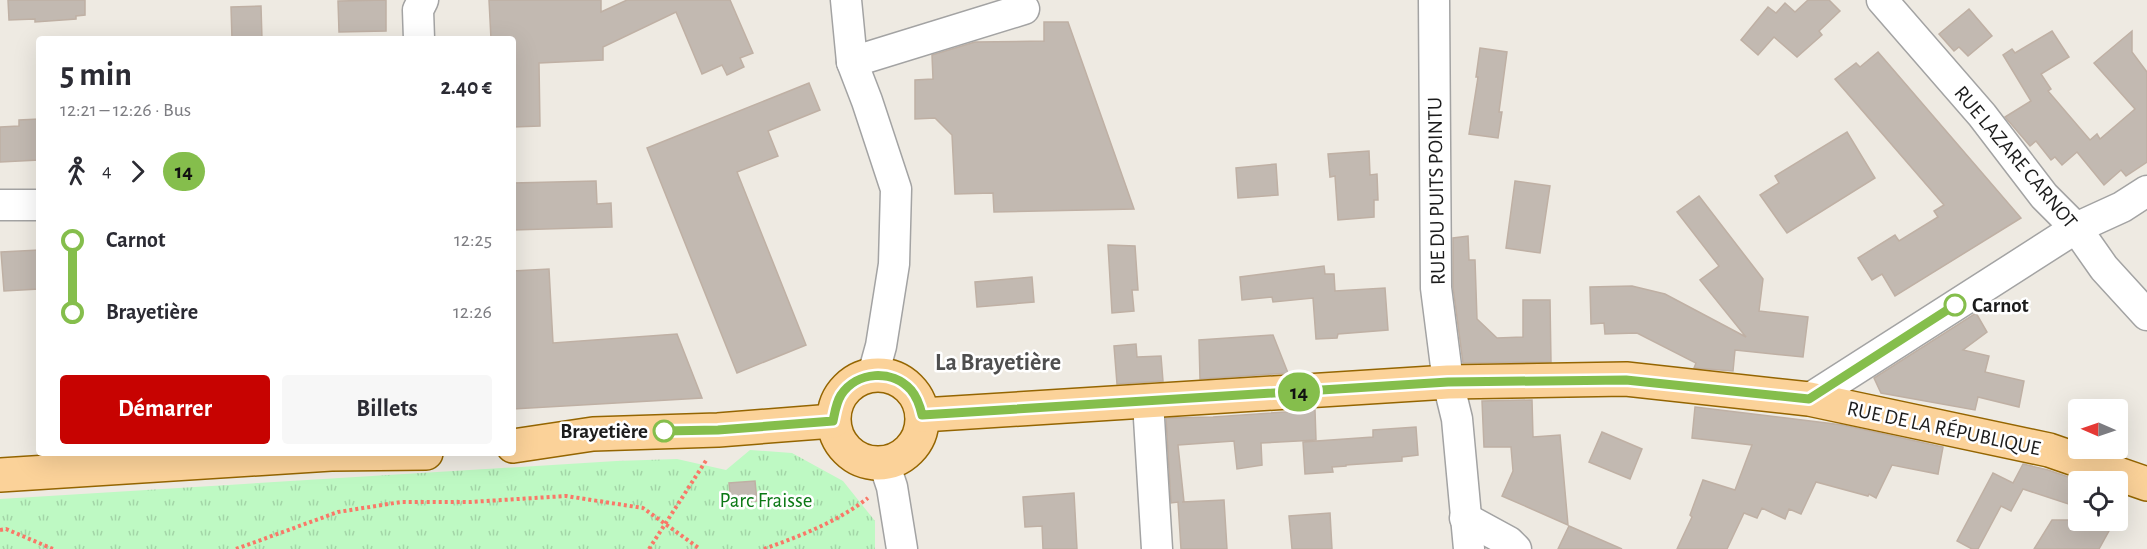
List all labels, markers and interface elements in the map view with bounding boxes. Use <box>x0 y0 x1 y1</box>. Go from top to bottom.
text: 5 min <box>60 59 132 92</box>
text: 2.40 € <box>440 76 492 98</box>
street label: RUE LAZARE CARNOT <box>1950 82 2081 233</box>
street label: RUE DU PUITS POINTU <box>1424 97 1449 285</box>
text: 12:21 – 12:26 · Bus <box>60 100 191 120</box>
icon: walk <box>60 155 93 188</box>
icon: forward <box>121 155 154 188</box>
text: 4 <box>102 161 112 181</box>
text: 14 <box>175 161 193 182</box>
text: Carnot <box>106 229 165 251</box>
text: 12:25 <box>454 230 492 250</box>
marker: Carnot <box>1944 294 1966 316</box>
place label: Carnot <box>1972 295 2029 316</box>
text: Brayetière <box>106 301 198 323</box>
text: 12:26 <box>453 302 492 322</box>
district label: La Brayetière <box>935 351 1061 375</box>
line badge: 14 <box>1272 372 1326 412</box>
button: Démarrer <box>60 375 270 444</box>
button: Billets <box>282 375 492 444</box>
text: 14 <box>1290 382 1308 403</box>
street label: RUE DE LA RÉPUBLIQUE <box>1845 396 2043 459</box>
north arrow <box>2068 399 2128 459</box>
map controls <box>2068 399 2128 531</box>
marker: Brayetière <box>653 420 675 442</box>
place label: Brayetière <box>560 421 648 442</box>
button: locate <box>2068 471 2128 531</box>
park label: Parc Fraisse <box>719 490 813 511</box>

